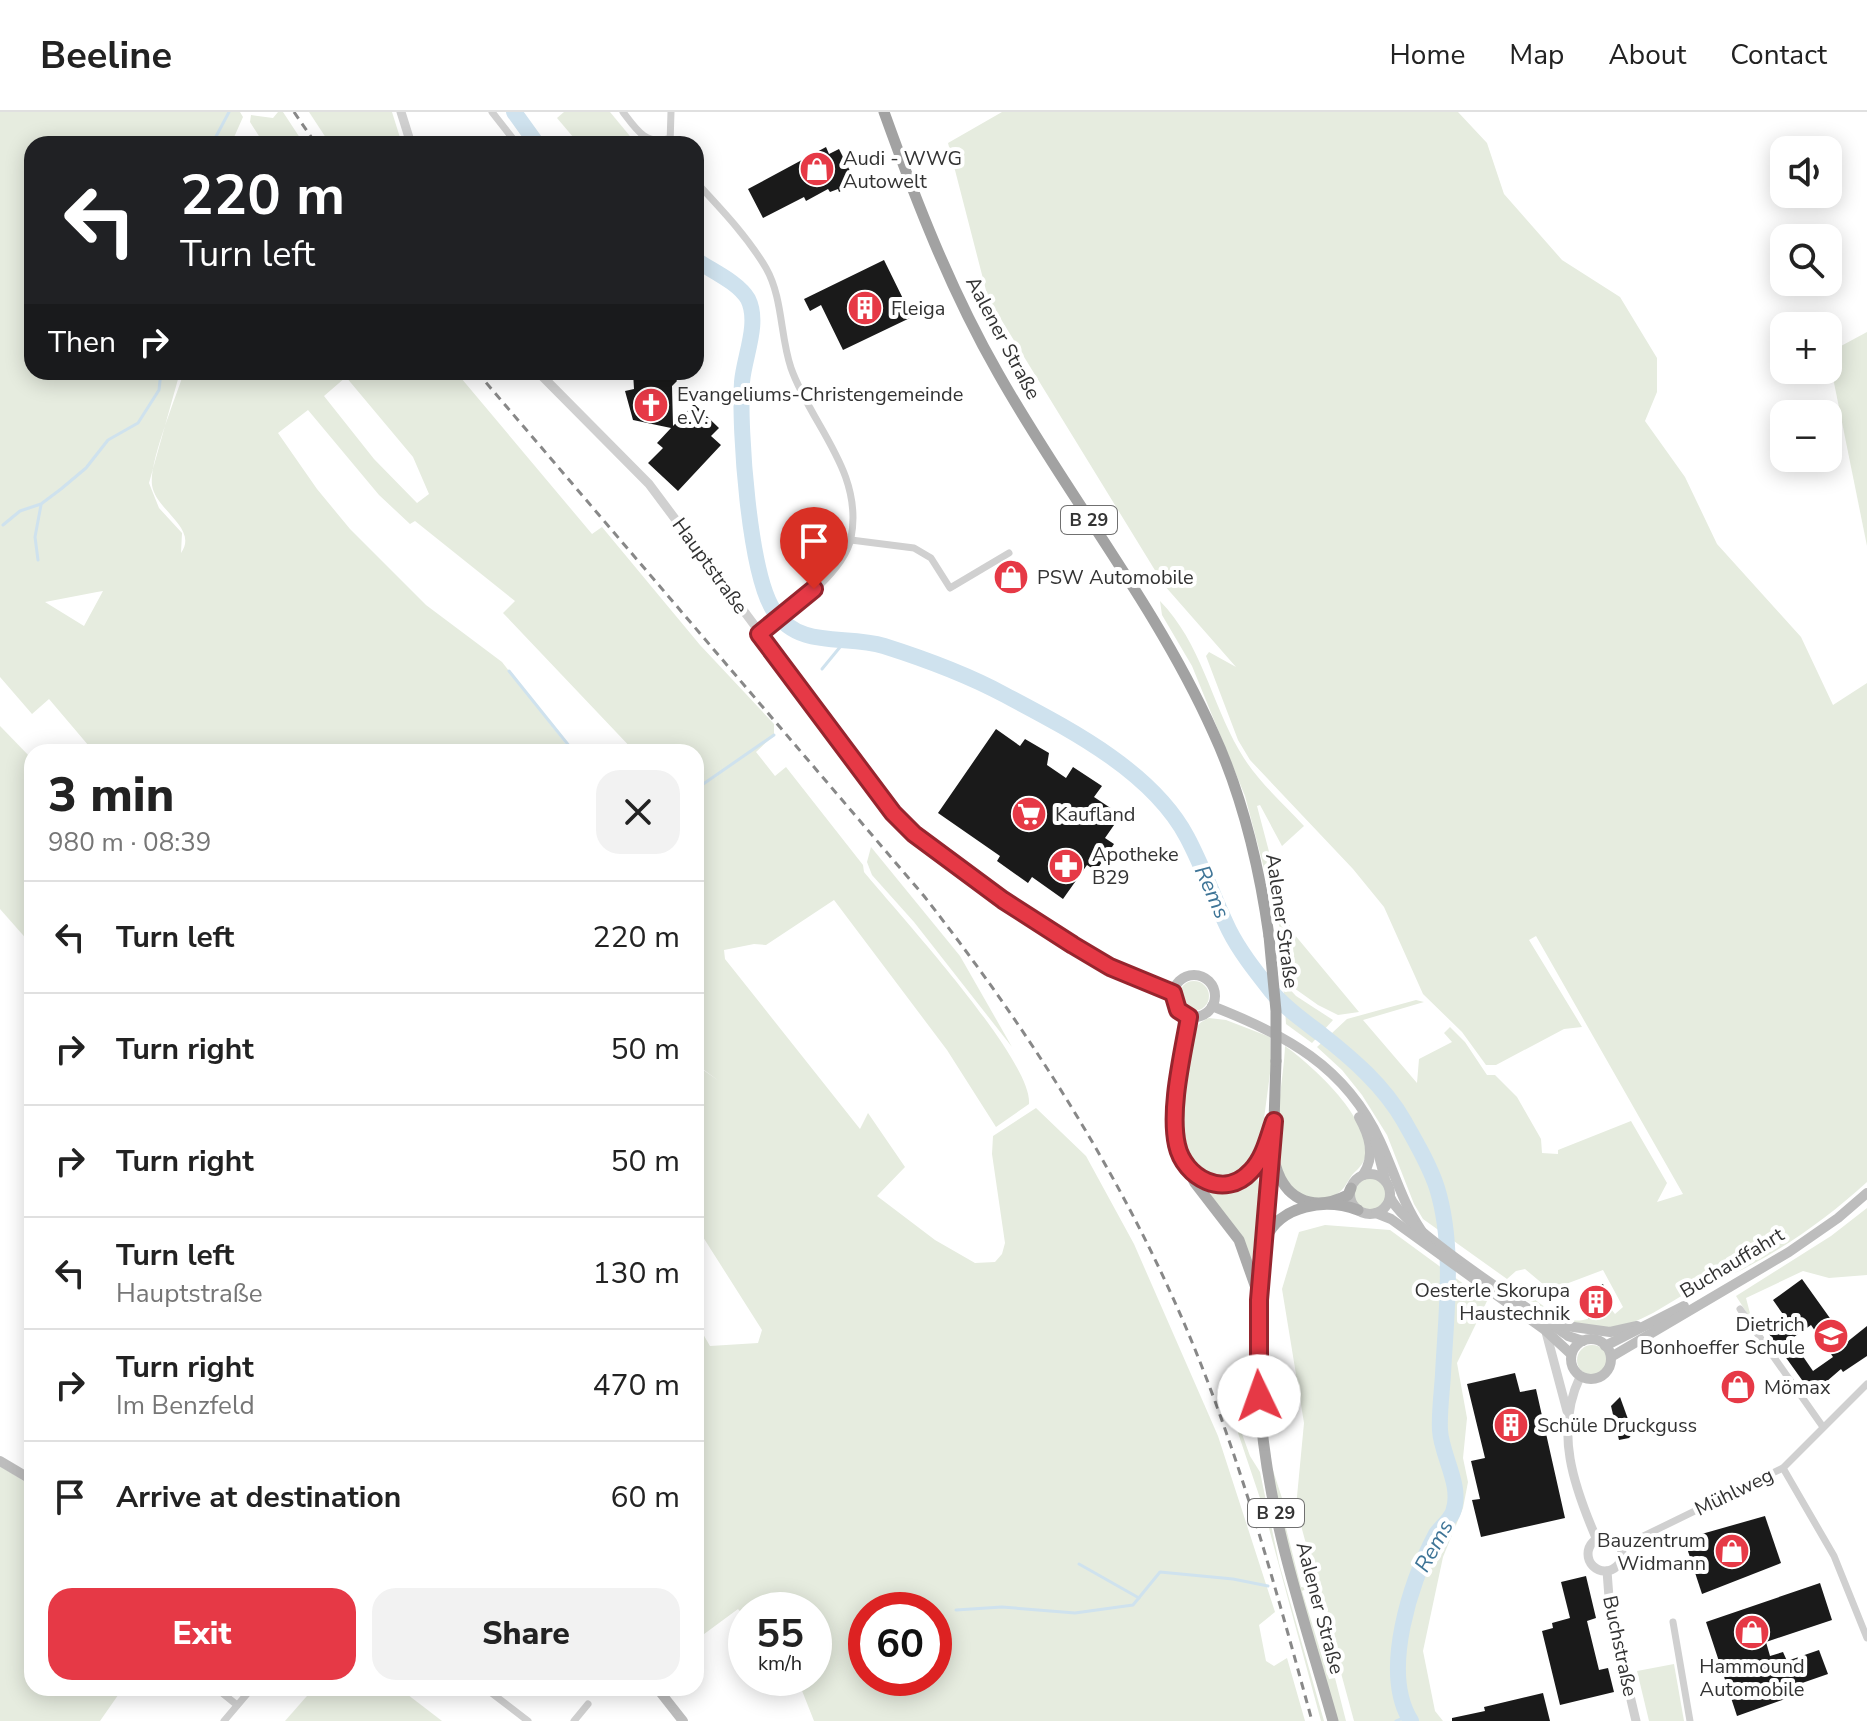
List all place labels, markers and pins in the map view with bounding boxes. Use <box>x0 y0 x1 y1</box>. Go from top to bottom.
place label: Audi - WWG Autowelt <box>843 145 962 195</box>
shop icon: Audi - WWG Autowelt <box>798 150 836 188</box>
building icon: Fleiga <box>846 289 884 327</box>
place label: Fleiga <box>891 295 945 322</box>
place label: Evangeliums-Christengemeinde e.V. <box>677 381 963 431</box>
church icon: Evangeliums-Christengemeinde e.V. <box>632 386 670 424</box>
pin <box>780 507 848 589</box>
shop icon: PSW Automobile <box>992 558 1030 596</box>
place label: PSW Automobile <box>1037 564 1194 591</box>
supermarket icon: Kaufland <box>1010 795 1048 833</box>
place label: Kaufland <box>1055 801 1136 828</box>
place label: Apotheke B29 <box>1092 841 1179 891</box>
pharmacy icon: Apotheke B29 <box>1047 847 1085 885</box>
place label: Oesterle Skorupa Haustechnik <box>1414 1277 1571 1327</box>
building icon: Oesterle Skorupa Haustechnik <box>1577 1283 1615 1321</box>
place label: Dietrich Bonhoeffer Schule <box>1640 1311 1805 1361</box>
school or university icon: Dietrich Bonhoeffer Schule <box>1812 1317 1850 1355</box>
shop icon: Mömax <box>1719 1368 1757 1406</box>
place label: Mömax <box>1764 1374 1831 1401</box>
building icon: Schüle Druckguss <box>1492 1406 1530 1444</box>
place label: Schüle Druckguss <box>1537 1412 1697 1439</box>
place label: Bauzentrum Widmann <box>1597 1527 1706 1577</box>
shop icon: Bauzentrum Widmann <box>1713 1532 1751 1570</box>
shop icon: Hammound Automobile <box>1733 1613 1771 1651</box>
place label: Hammound Automobile <box>1699 1653 1805 1703</box>

